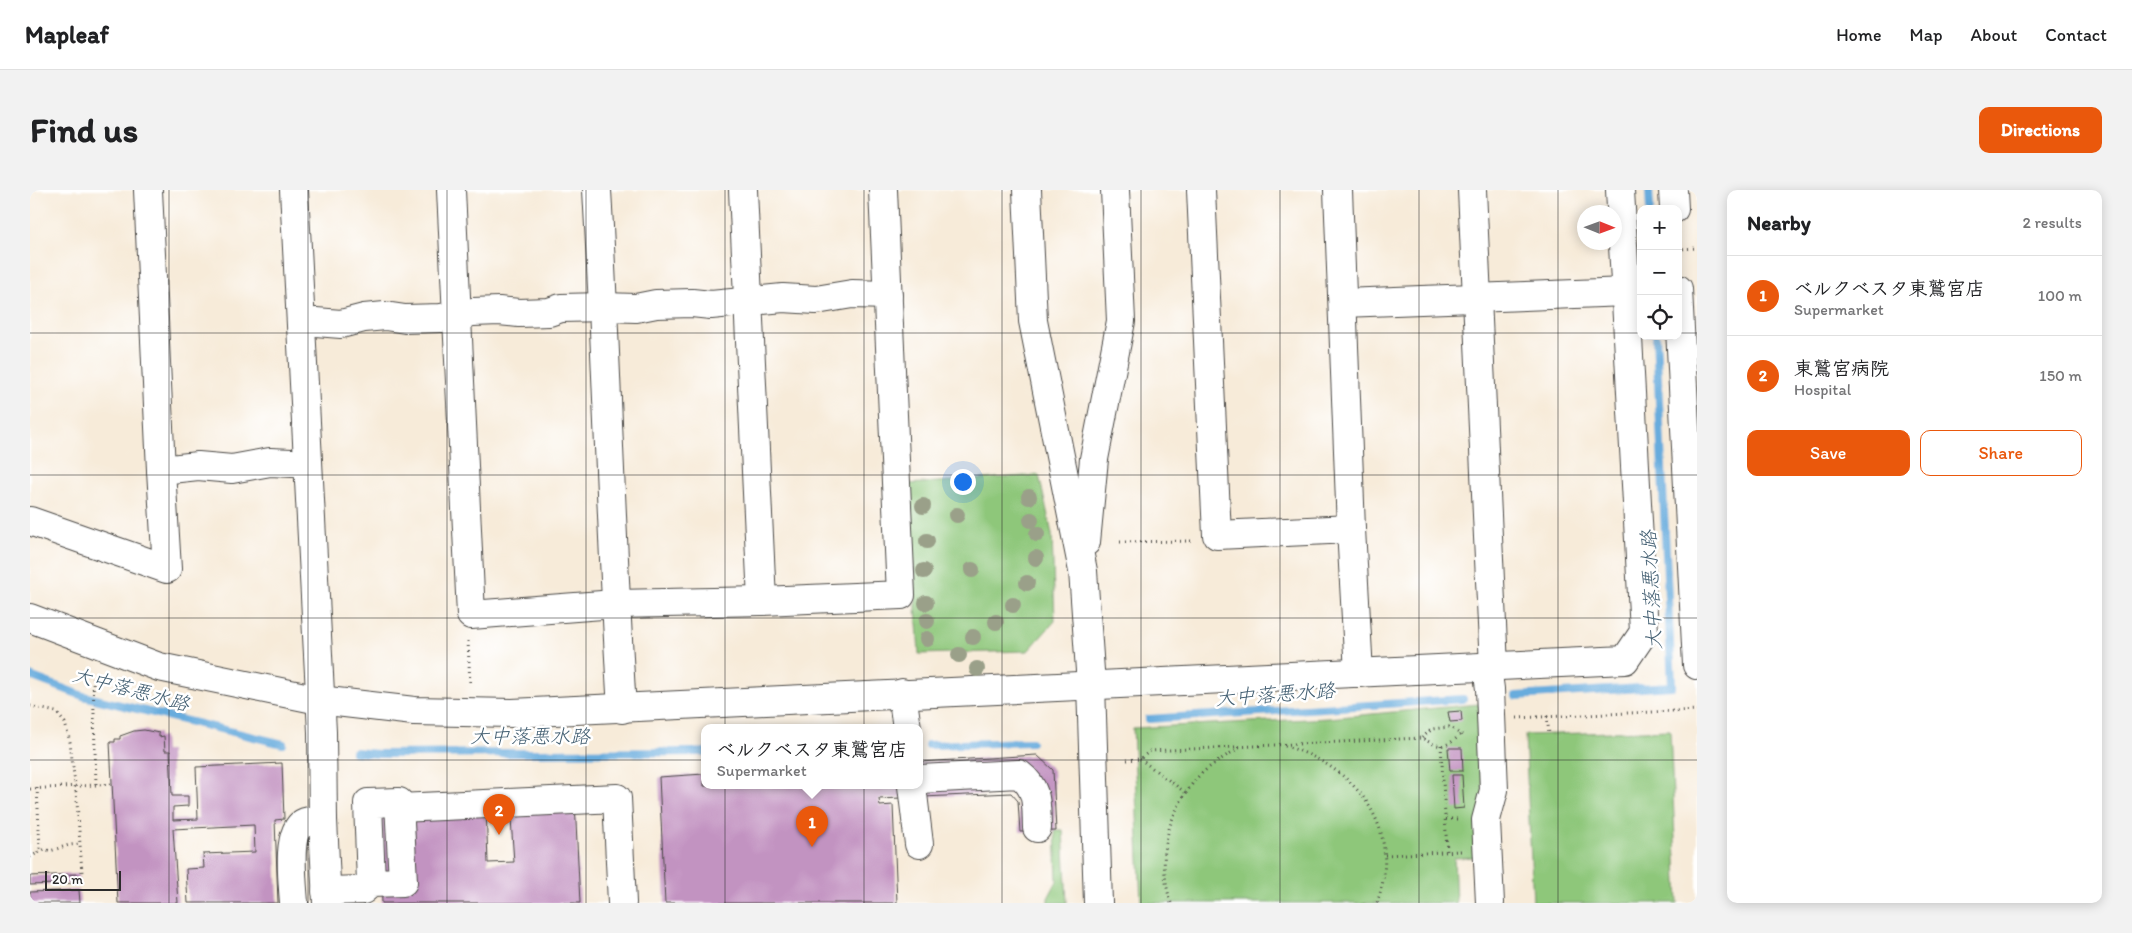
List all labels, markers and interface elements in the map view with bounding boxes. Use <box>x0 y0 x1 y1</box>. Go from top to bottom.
text: Mapleaf <box>25 20 109 49</box>
text: Home <box>1836 24 1882 46</box>
text: Map <box>1910 24 1943 46</box>
text: About <box>1971 24 2017 46</box>
text: Contact <box>2045 24 2107 46</box>
button: Directions <box>1979 107 2102 153</box>
text: Find us <box>30 109 138 151</box>
north arrow <box>1577 205 1622 250</box>
map controls <box>1637 205 1682 340</box>
button: + <box>1637 205 1682 250</box>
text: Nearby <box>1747 210 1811 235</box>
text: 2 results <box>2022 213 2082 232</box>
button: − <box>1637 250 1682 295</box>
text: ベルクベスタ東鷲宮店 <box>1794 277 1984 300</box>
text: 1 <box>1759 286 1767 305</box>
text: 100 m <box>2038 286 2082 305</box>
button: locate <box>1637 295 1682 340</box>
text: Supermarket <box>1794 300 1884 319</box>
text: 東鷲宮病院 <box>1794 357 1889 380</box>
text: 2 <box>1759 366 1767 385</box>
text: 150 m <box>2039 366 2082 385</box>
text: Hospital <box>1794 380 1851 399</box>
button: Save <box>1747 430 1910 476</box>
button: Share <box>1920 430 2082 476</box>
your location <box>950 469 976 495</box>
water label: 大中落悪水路 <box>1636 528 1666 651</box>
water label: 大中落悪水路 <box>70 662 193 716</box>
water label: 大中落悪水路 <box>1214 678 1337 710</box>
water label: 大中落悪水路 <box>470 724 591 748</box>
popup <box>701 724 923 789</box>
text: ベルクベスタ東鷲宮店 <box>717 738 907 761</box>
text: Supermarket <box>717 761 807 780</box>
pin: 2 <box>483 794 515 835</box>
pin: 1 <box>796 806 828 847</box>
scale bar <box>45 868 121 891</box>
text: 20 m <box>52 871 83 888</box>

